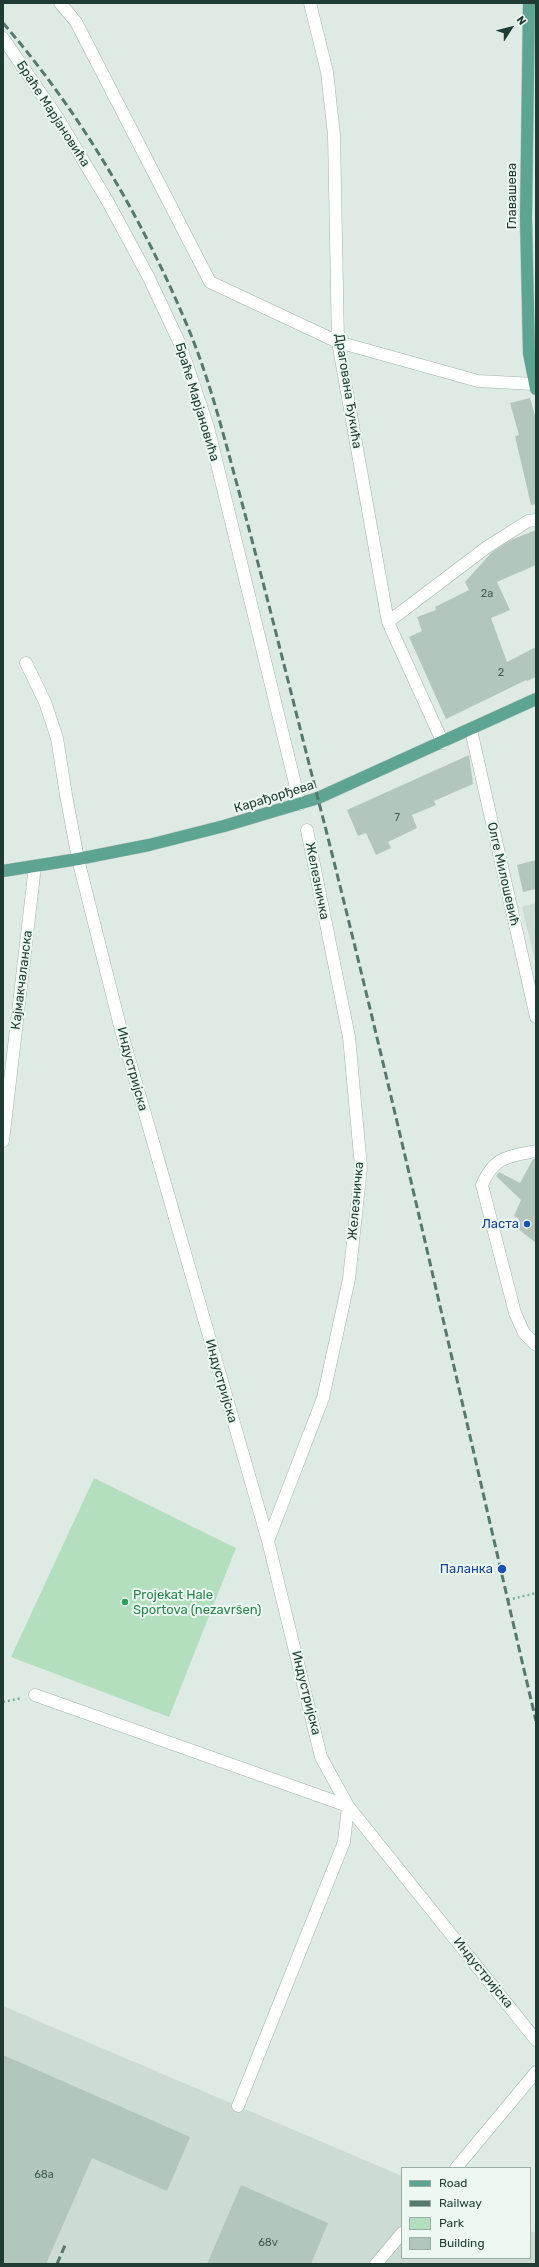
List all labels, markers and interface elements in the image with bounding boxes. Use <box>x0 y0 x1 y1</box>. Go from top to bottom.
north arrow <box>491 8 531 48</box>
text: N <box>514 14 529 28</box>
street label: Браће Марјановића <box>13 58 93 170</box>
street label: Главашева <box>504 163 520 229</box>
street label: Драгована Ђукића <box>331 332 365 450</box>
street label: Браће Марјановића <box>172 341 222 463</box>
house number: 2a <box>481 587 493 601</box>
house number: 2 <box>498 666 504 680</box>
street label: Карађорђева <box>232 777 316 817</box>
house number: 7 <box>394 811 400 825</box>
street label: Олге Милошевић <box>483 821 523 927</box>
street label: Железничка <box>302 841 332 921</box>
street label: Кајмакчаланска <box>8 929 36 1031</box>
street label: Индустријска <box>113 1025 151 1113</box>
street label: Железничка <box>345 1161 367 1241</box>
place label: Ласта <box>482 1216 519 1232</box>
marker: Ласта <box>522 1219 532 1229</box>
street label: Индустријска <box>202 1337 240 1425</box>
place label: Паланка <box>440 1561 493 1577</box>
marker: Паланка <box>496 1563 508 1575</box>
place label: Projekat Hale Sportova (nezavršen) <box>133 1587 261 1618</box>
marker: Projekat Hale Sportova (nezavršen) <box>120 1597 130 1607</box>
street label: Индустријска <box>288 1649 324 1737</box>
street label: Индустријска <box>450 1935 516 2011</box>
legend <box>401 2167 531 2259</box>
house number: 68a <box>34 2168 54 2182</box>
text: Road <box>439 2176 467 2190</box>
text: Railway <box>439 2196 482 2210</box>
text: Park <box>439 2216 464 2230</box>
house number: 68v <box>258 2236 278 2250</box>
text: Building <box>439 2236 485 2250</box>

